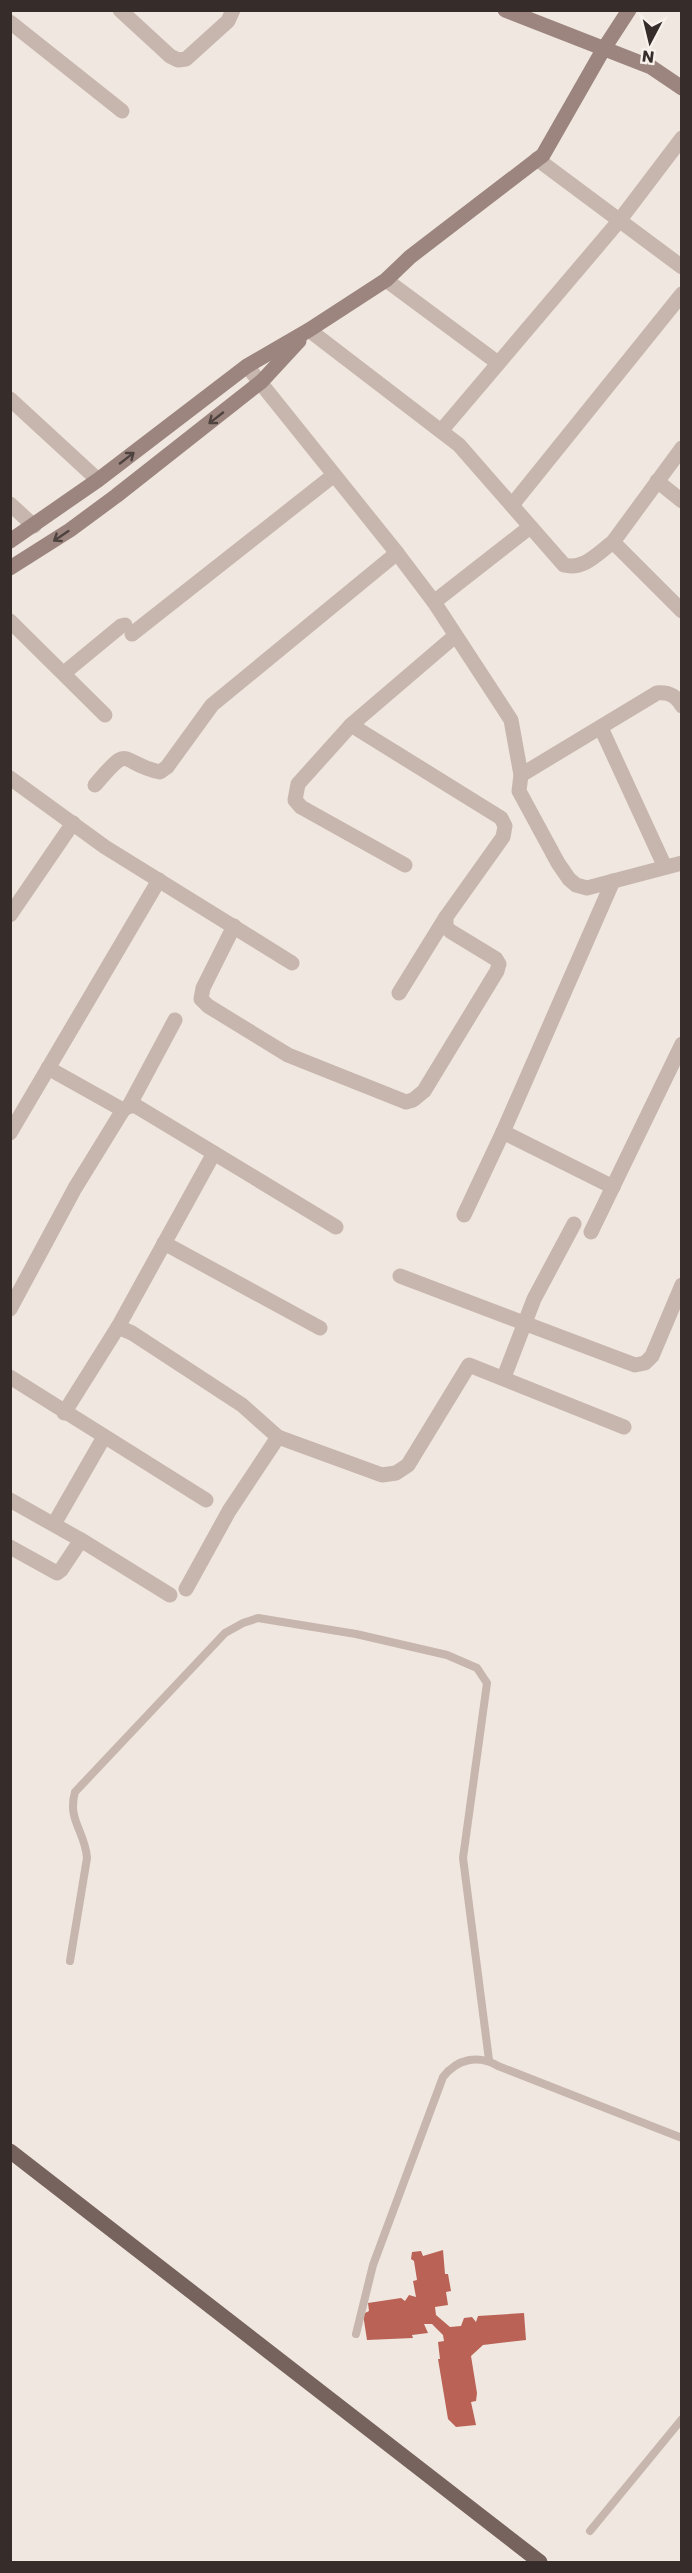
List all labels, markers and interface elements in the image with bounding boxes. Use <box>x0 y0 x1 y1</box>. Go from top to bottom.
north arrow <box>620 12 680 72</box>
text: N <box>641 44 656 69</box>
one-way arrow <box>208 411 224 424</box>
one-way arrow <box>118 452 134 465</box>
one-way arrow <box>53 530 69 542</box>

